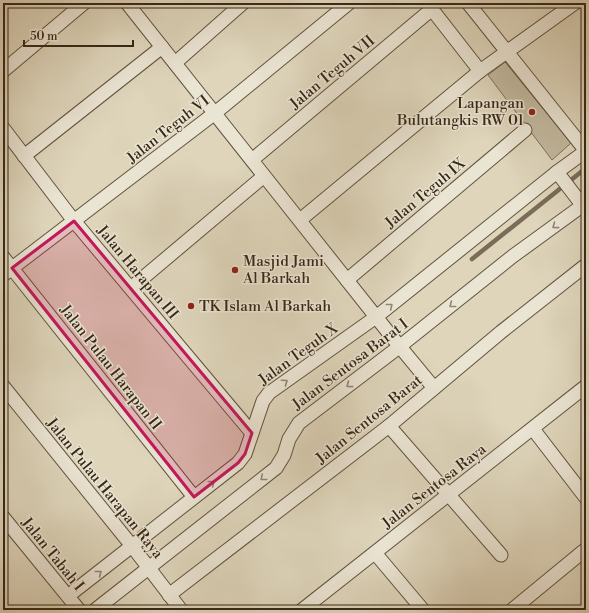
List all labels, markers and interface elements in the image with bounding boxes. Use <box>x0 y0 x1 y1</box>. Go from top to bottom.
scale bar <box>24 22 133 48</box>
text: 50 m <box>30 29 58 44</box>
street label: Jalan Teguh VII <box>285 31 379 114</box>
street label: Jalan Teguh VI <box>122 91 214 168</box>
place label: Lapangan Bulutangkis RW 01 <box>396 94 525 130</box>
marker: Lapangan Bulutangkis RW 01 <box>527 107 537 117</box>
street label: Jalan Teguh IX <box>381 154 470 233</box>
street label: Jalan Harapan III <box>92 221 183 323</box>
one-way arrow <box>552 221 559 228</box>
place label: Masjid Jami Al Barkah <box>242 252 324 288</box>
marker: Masjid Jami Al Barkah <box>230 265 240 275</box>
place label: TK Islam Al Barkah <box>199 297 331 316</box>
street label: Jalan Pulau Harapan II <box>55 300 166 434</box>
one-way arrow <box>449 300 456 307</box>
marker: TK Islam Al Barkah <box>186 301 196 311</box>
one-way arrow <box>386 304 393 311</box>
street label: Jalan Sentosa Barat I <box>288 314 412 415</box>
street label: Jalan Teguh X <box>254 319 342 390</box>
street label: Jalan Sentosa Barat <box>311 370 427 469</box>
one-way arrow <box>280 380 287 387</box>
one-way arrow <box>346 380 353 387</box>
street label: Jalan Pulau Harapan Raya <box>41 413 167 563</box>
street label: Jalan Sentosa Raya <box>378 440 490 534</box>
one-way arrow <box>261 473 268 480</box>
one-way arrow <box>207 481 214 488</box>
street label: Jalan Tabah I <box>17 513 88 595</box>
one-way arrow <box>94 570 101 577</box>

